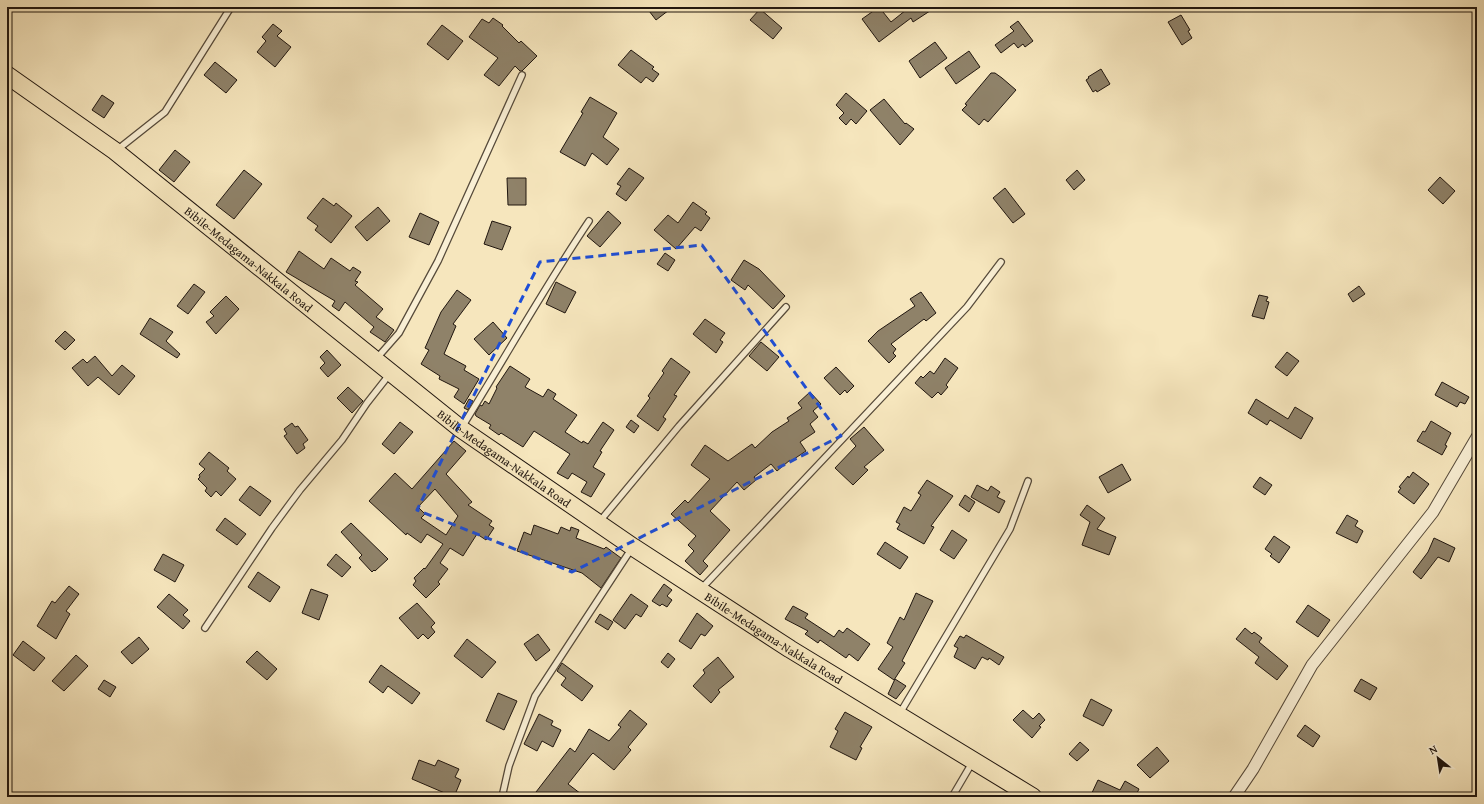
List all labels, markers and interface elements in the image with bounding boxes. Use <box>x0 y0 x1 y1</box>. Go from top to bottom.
street label: Bibile-Medagama-Nakkala Road <box>181 202 317 316</box>
street label: Bibile-Medagama-Nakkala Road <box>434 405 575 511</box>
street label: Bibile-Medagama-Nakkala Road <box>702 588 846 688</box>
north arrow <box>1418 738 1458 778</box>
text: N <box>1426 740 1441 758</box>

